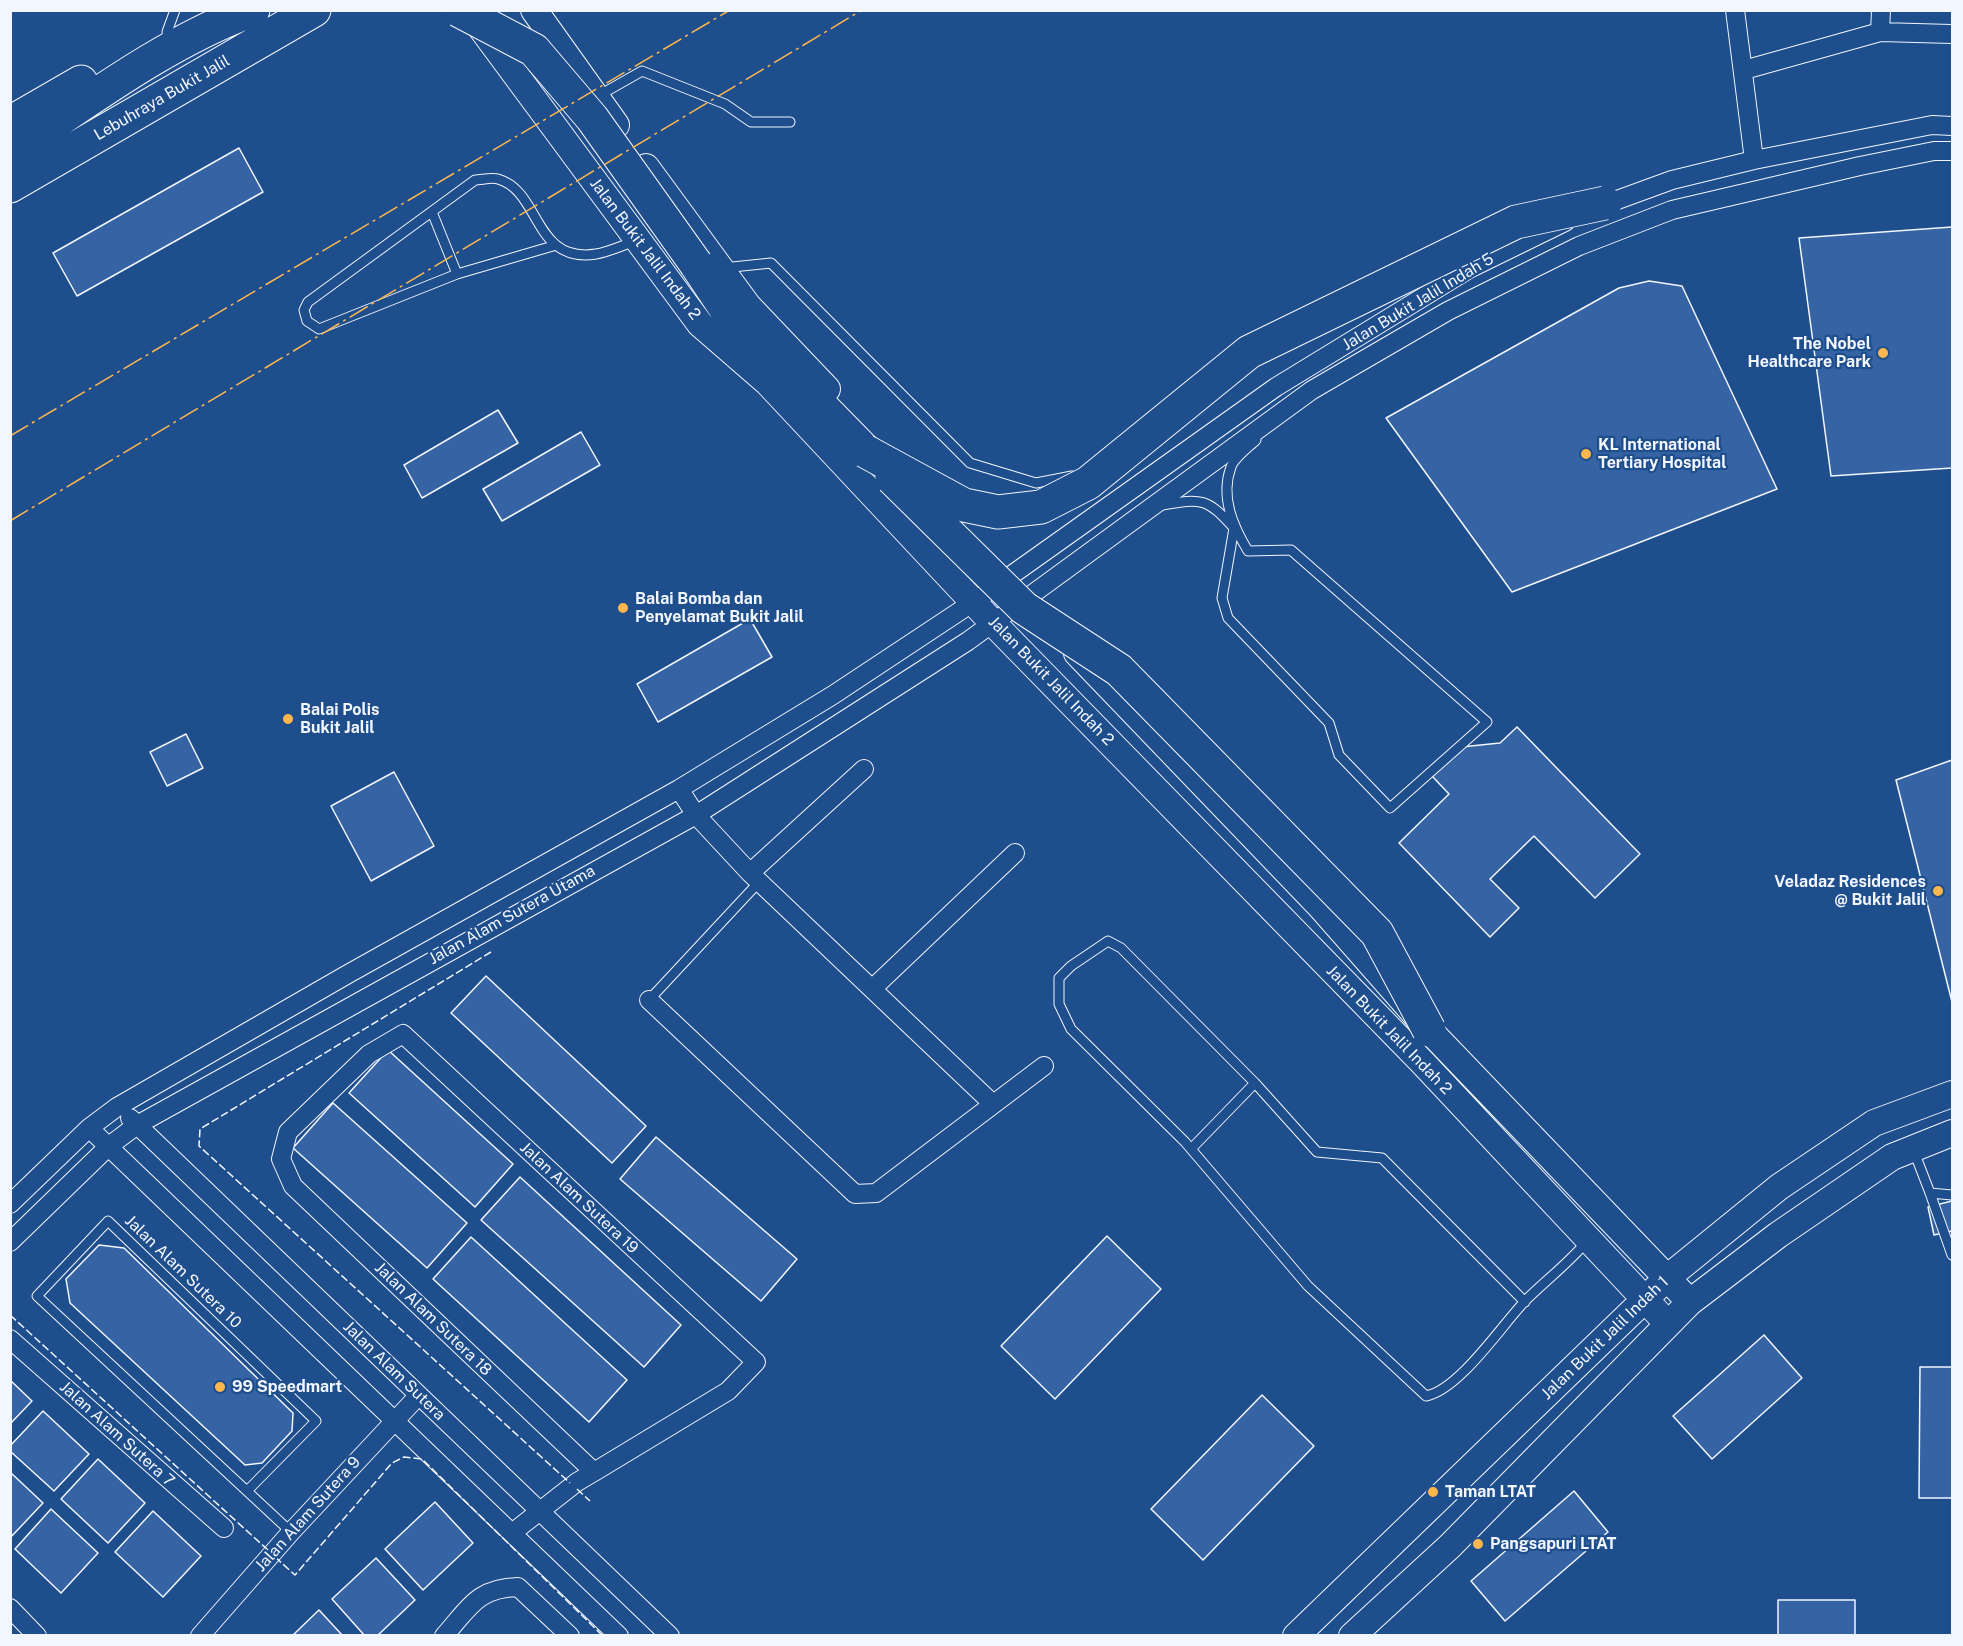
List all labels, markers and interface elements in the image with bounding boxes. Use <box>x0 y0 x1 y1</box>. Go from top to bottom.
street label: Lebuhraya Bukit Jalil <box>91 51 233 145</box>
street label: Jalan Bukit Jalil Indah 2 <box>585 174 705 324</box>
street label: Jalan Bukit Jalil Indah 5 <box>1339 249 1497 355</box>
place label: The Nobel Healthcare Park <box>1748 334 1871 372</box>
marker: The Nobel Healthcare Park <box>1876 346 1890 360</box>
place label: KL International Tertiary Hospital <box>1598 435 1726 473</box>
marker: KL International Tertiary Hospital <box>1579 447 1593 461</box>
place label: Balai Bomba dan Penyelamat Bukit Jalil <box>635 589 804 627</box>
marker: Balai Bomba dan Penyelamat Bukit Jalil <box>616 601 630 615</box>
street label: Jalan Bukit Jalil Indah 2 <box>984 612 1118 750</box>
place label: Balai Polis Bukit Jalil <box>300 700 379 738</box>
marker: Balai Polis Bukit Jalil <box>281 712 295 726</box>
street label: Jalan Alam Sutera Utama <box>425 861 599 969</box>
place label: Veladaz Residences @ Bukit Jalil <box>1774 872 1926 910</box>
marker: Veladaz Residences @ Bukit Jalil <box>1931 884 1945 898</box>
street label: Jalan Bukit Jalil Indah 2 <box>1322 961 1456 1099</box>
street label: Jalan Alam Sutera 19 <box>516 1138 642 1258</box>
street label: Jalan Alam Sutera 10 <box>121 1211 245 1333</box>
street label: Jalan Alam Sutera 18 <box>371 1258 495 1380</box>
street label: Jalan Bukit Jalil Indah 1 <box>1537 1272 1673 1404</box>
street label: Jalan Alam Sutera <box>339 1317 449 1425</box>
street label: Jalan Alam Sutera 7 <box>56 1377 178 1491</box>
place label: 99 Speedmart <box>232 1377 342 1397</box>
marker: 99 Speedmart <box>213 1380 227 1394</box>
street label: Jalan Alam Sutera 9 <box>251 1452 365 1576</box>
place label: Taman LTAT <box>1445 1482 1536 1502</box>
marker: Taman LTAT <box>1426 1485 1440 1499</box>
place label: Pangsapuri LTAT <box>1490 1534 1616 1554</box>
marker: Pangsapuri LTAT <box>1471 1537 1485 1551</box>

